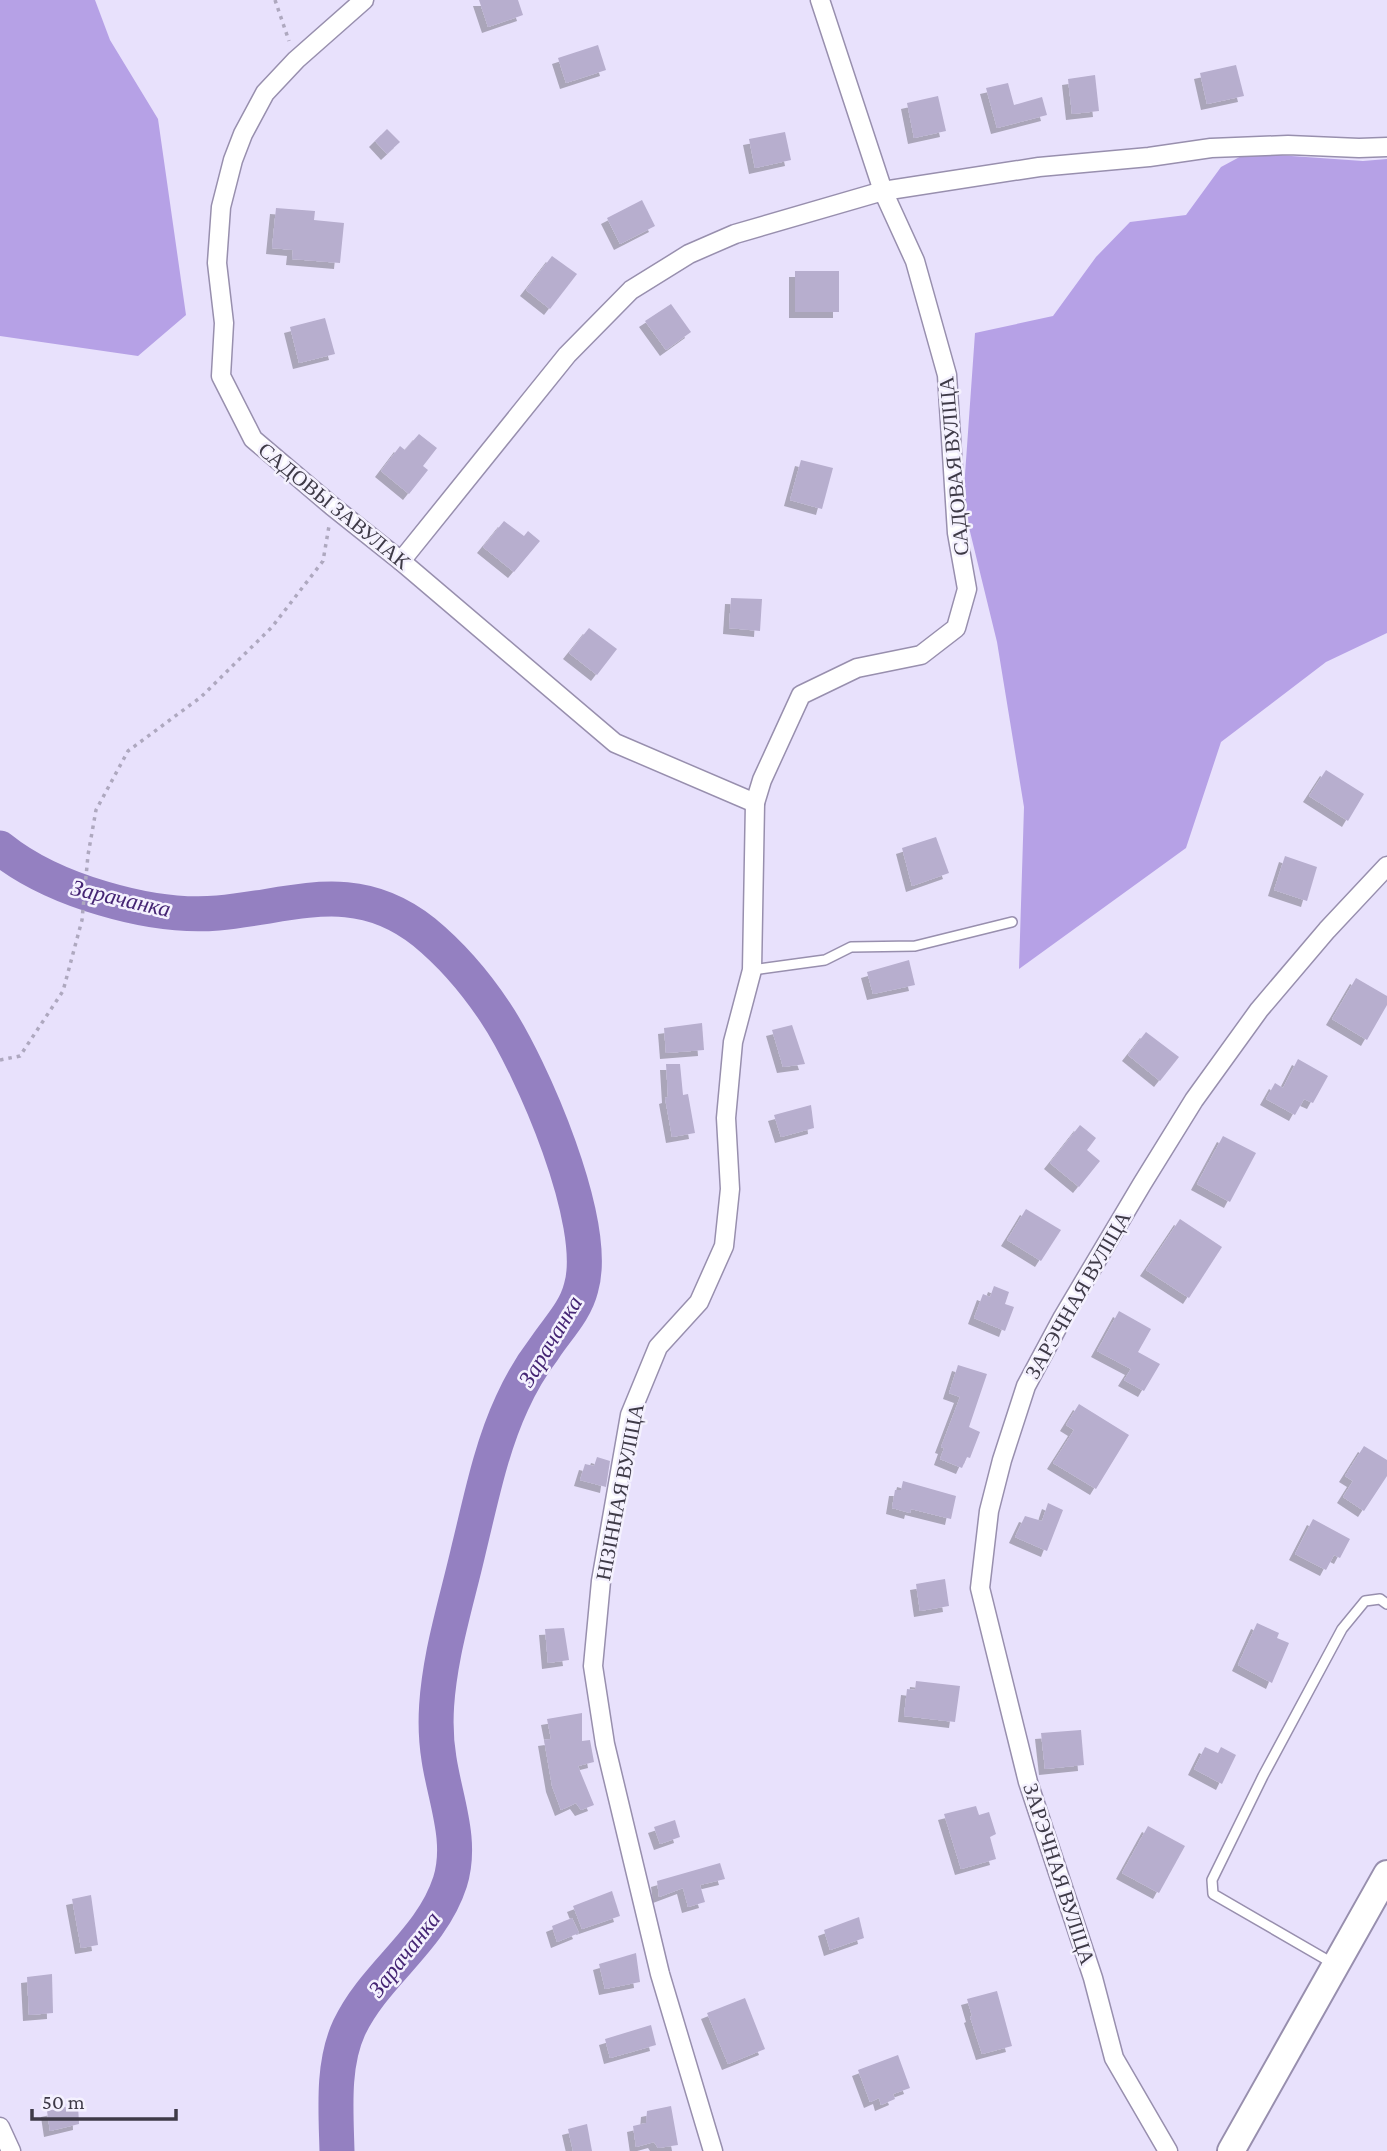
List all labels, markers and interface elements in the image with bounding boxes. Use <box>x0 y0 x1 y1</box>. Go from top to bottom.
street label: САДОВАЯ ВУЛІЦА <box>934 375 974 557</box>
street label: САДОВЫ ЗАВУЛАК <box>253 438 415 575</box>
water label: Зарачанка <box>69 874 173 922</box>
street label: ЗАРЭЧНАЯ ВУЛІЦА <box>1020 1206 1136 1383</box>
water label: Зарачанка <box>513 1291 587 1391</box>
street label: НІЗІННАЯ ВУЛІЦА <box>591 1401 649 1582</box>
street label: ЗАРЭЧНАЯ ВУЛІЦА <box>1018 1780 1100 1969</box>
water label: Зарачанка <box>363 1906 445 2002</box>
scale bar <box>32 2078 175 2122</box>
text: 50 m <box>42 2090 85 2114</box>

